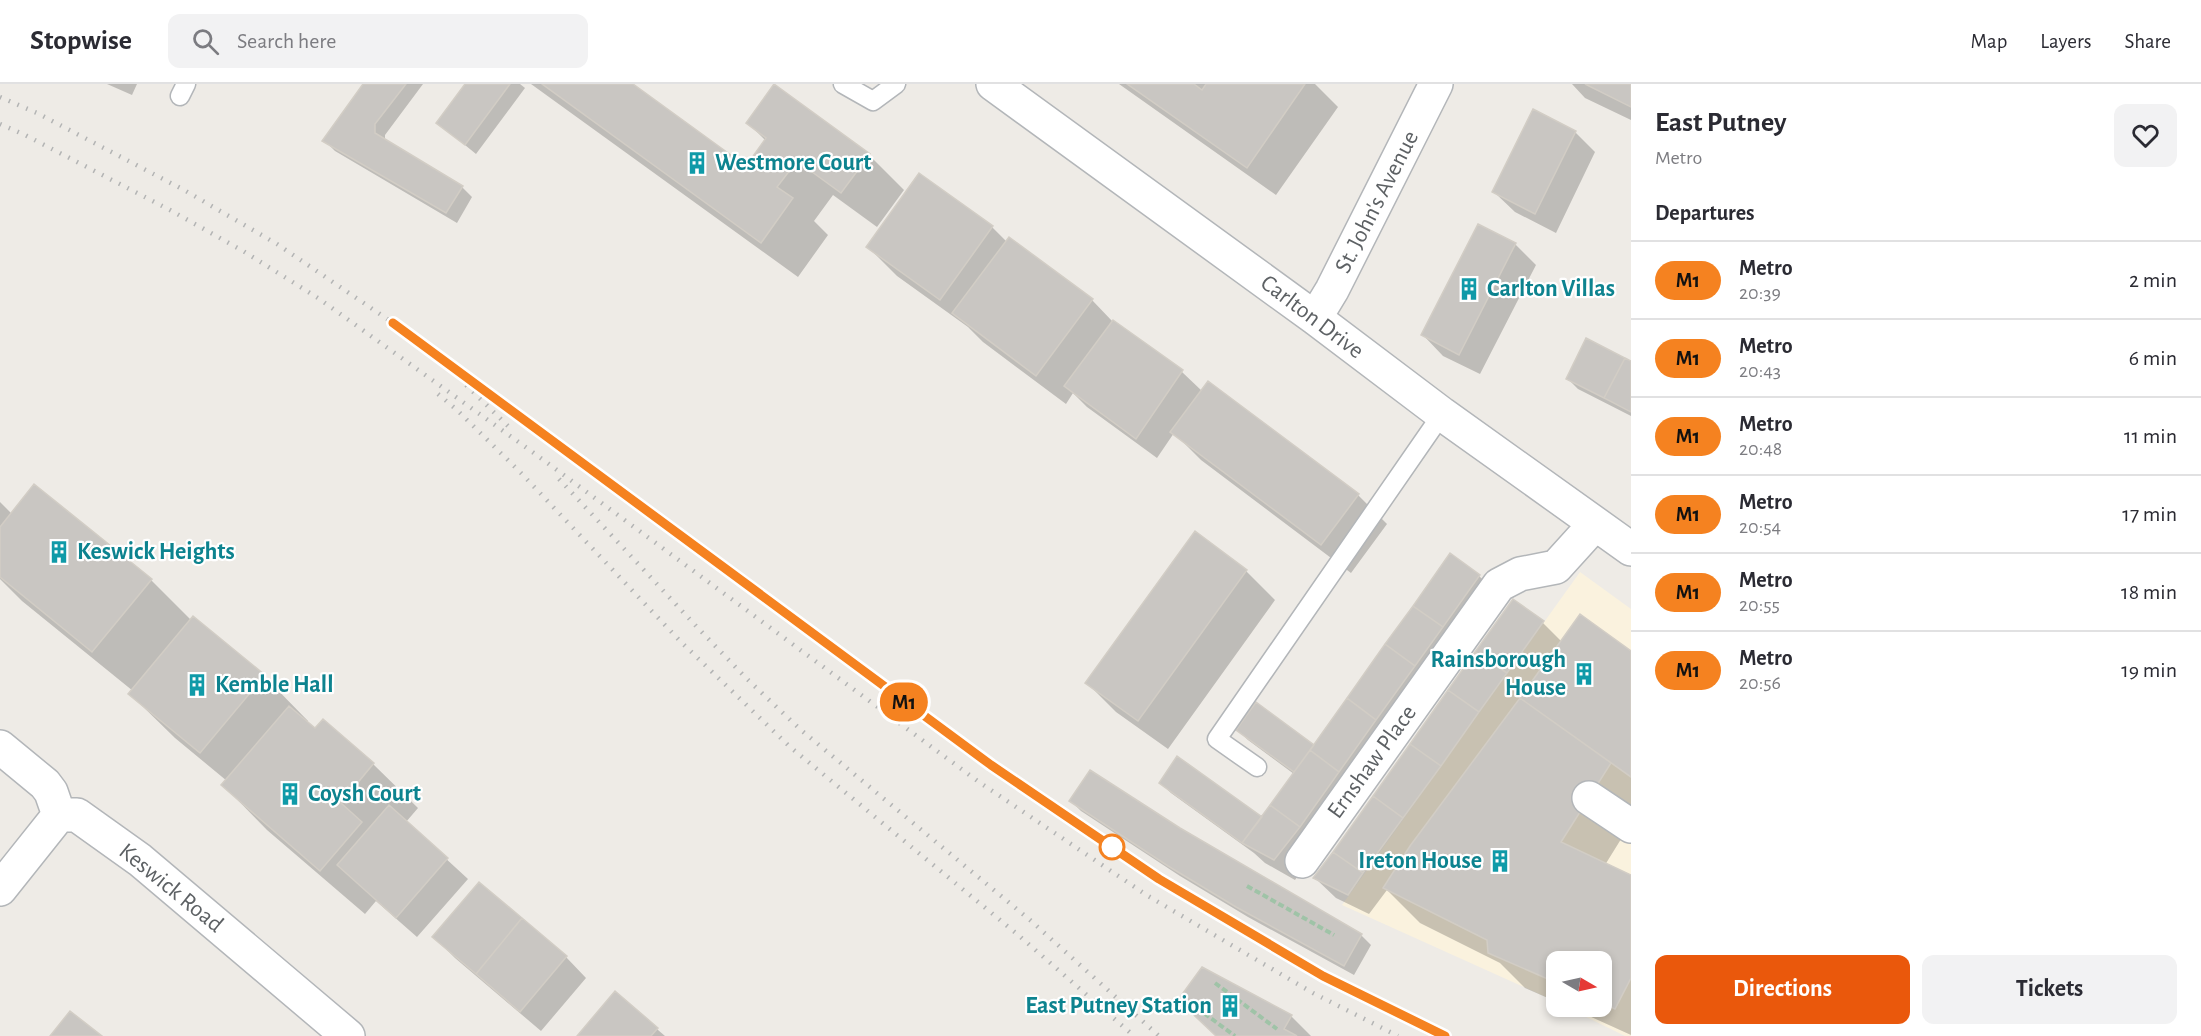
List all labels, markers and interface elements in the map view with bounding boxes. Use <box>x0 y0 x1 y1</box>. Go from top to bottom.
search box <box>168 14 588 68</box>
icon: search <box>189 25 222 58</box>
text: Stopwise <box>30 27 132 55</box>
text: Search here <box>237 30 337 52</box>
text: Map <box>1971 31 2007 52</box>
text: Layers <box>2040 31 2091 52</box>
text: Share <box>2124 31 2171 52</box>
button: heart <box>2114 104 2177 167</box>
text: East Putney <box>1655 109 1787 137</box>
street label: St. John's Avenue <box>1331 127 1423 277</box>
text: Metro <box>1655 148 1702 168</box>
building icon: Westmore Court <box>684 150 710 176</box>
place label: Westmore Court <box>715 151 871 175</box>
text: Departures <box>1655 202 1755 224</box>
text: Metro <box>1739 257 1793 279</box>
text: 2 min <box>2129 269 2177 291</box>
text: M1 <box>1676 270 1700 291</box>
street label: Carlton Drive <box>1256 271 1368 363</box>
building icon: Carlton Villas <box>1456 276 1482 302</box>
place label: Carlton Villas <box>1487 277 1615 301</box>
text: 20:39 <box>1739 283 1781 303</box>
text: Metro <box>1739 335 1793 357</box>
text: 6 min <box>2129 347 2177 369</box>
text: M1 <box>1676 348 1700 369</box>
text: 20:43 <box>1739 361 1781 381</box>
text: Metro <box>1739 413 1793 435</box>
text: 11 min <box>2124 425 2177 447</box>
text: M1 <box>1676 426 1700 447</box>
text: 20:48 <box>1739 439 1782 459</box>
text: Metro <box>1739 491 1793 513</box>
text: 17 min <box>2122 503 2177 525</box>
text: M1 <box>1676 504 1700 525</box>
text: 20:54 <box>1739 517 1781 537</box>
building icon: Keswick Heights <box>46 539 72 565</box>
place label: Keswick Heights <box>77 540 235 564</box>
text: Metro <box>1739 569 1793 591</box>
text: 18 min <box>2121 581 2177 603</box>
text: M1 <box>1676 582 1700 603</box>
text: 20:55 <box>1739 595 1780 615</box>
text: Metro <box>1739 647 1793 669</box>
place label: Rainsborough House <box>1431 648 1566 700</box>
text: 19 min <box>2121 659 2177 681</box>
text: M1 <box>1676 660 1700 681</box>
building icon: Rainsborough House <box>1571 661 1597 687</box>
building icon: Kemble Hall <box>184 672 210 698</box>
place label: Kemble Hall <box>215 673 334 697</box>
text: 20:56 <box>1739 673 1781 693</box>
line badge: M1 <box>877 682 931 722</box>
text: M1 <box>892 692 916 713</box>
street label: Ernshaw Place <box>1323 701 1421 823</box>
building icon: Coysh Court <box>277 781 303 807</box>
place label: Coysh Court <box>308 782 421 806</box>
unlabelled marker <box>1099 834 1125 860</box>
street label: Keswick Road <box>114 839 228 937</box>
building icon: Ireton House <box>1487 848 1513 874</box>
place label: Ireton House <box>1358 849 1482 873</box>
north arrow <box>1546 951 1612 1017</box>
map controls <box>1546 951 1612 1017</box>
button: Directions <box>1655 955 1910 1024</box>
button: Tickets <box>1922 955 2177 1024</box>
building icon: East Putney Station <box>1217 993 1243 1019</box>
place label: East Putney Station <box>1025 994 1212 1018</box>

